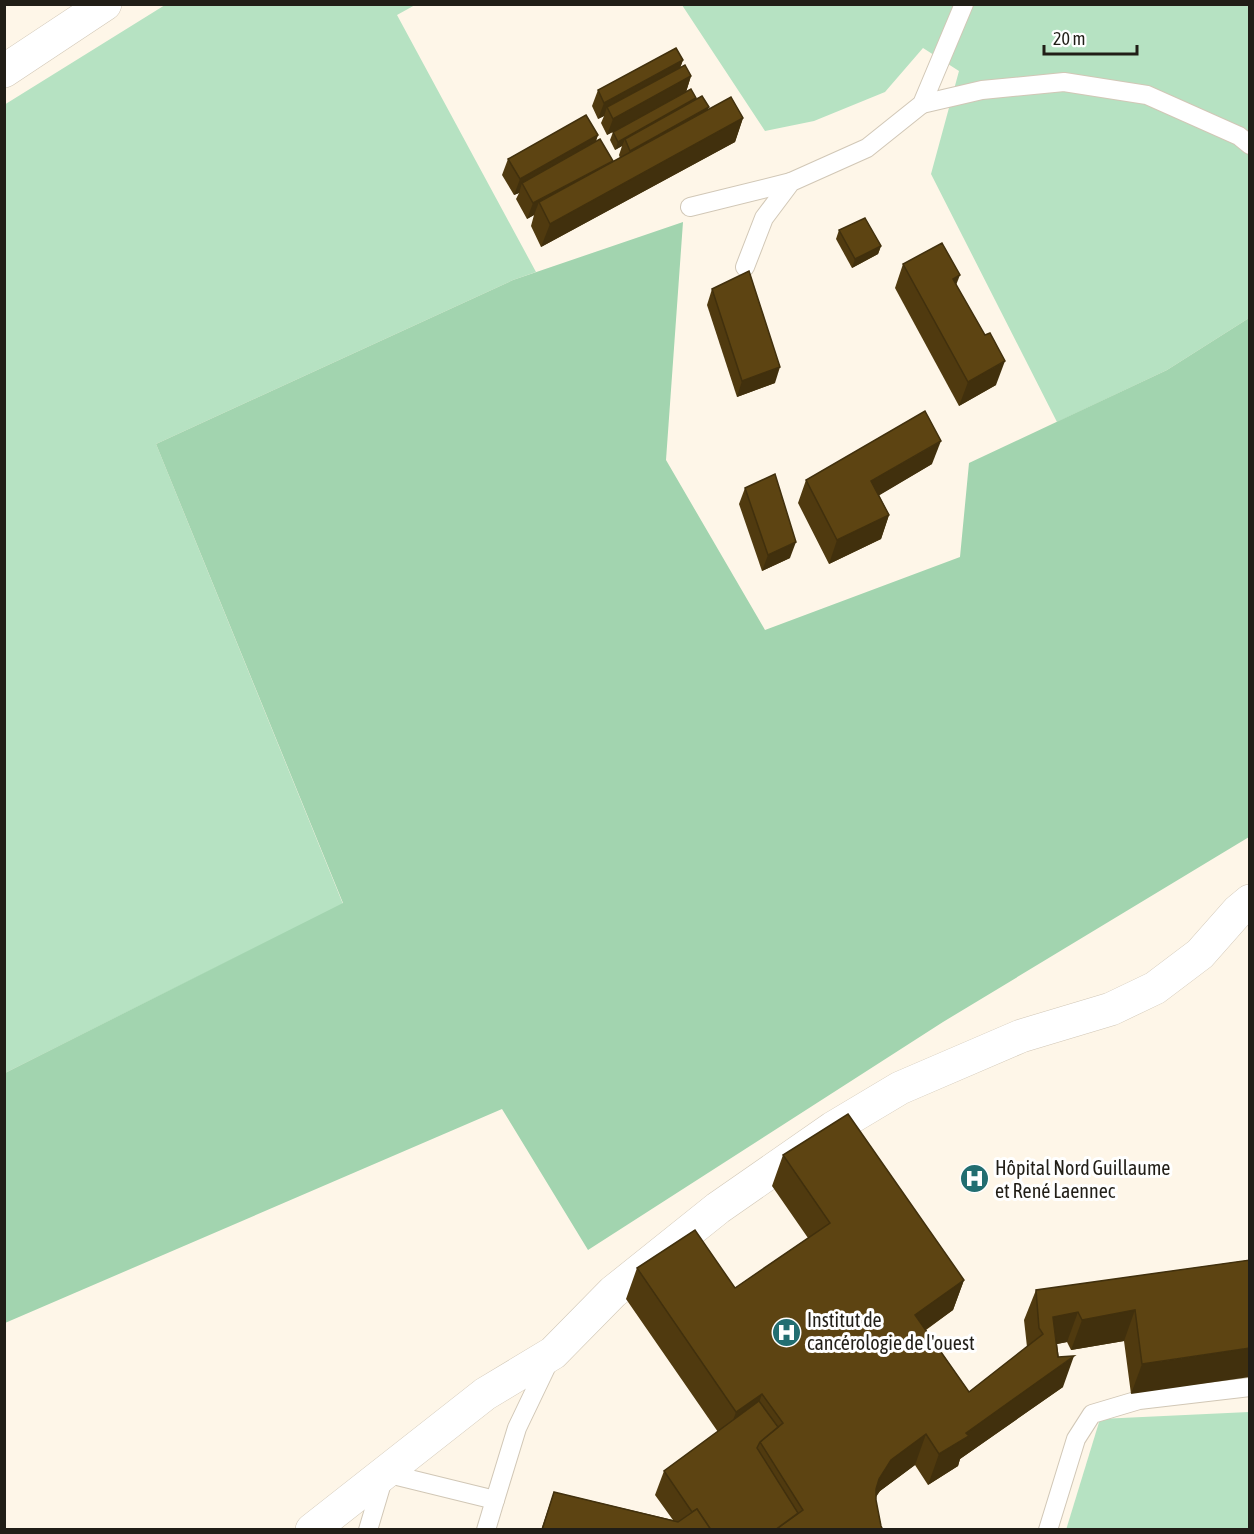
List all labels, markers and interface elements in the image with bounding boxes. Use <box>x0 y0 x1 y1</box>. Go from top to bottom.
scale bar <box>1044 18 1137 56</box>
text: 20 m <box>1053 28 1085 49</box>
place label: Hôpital Nord Guillaume et René Laennec <box>995 1156 1170 1202</box>
hospital icon: Hôpital Nord Guillaume et René Laennec <box>958 1163 990 1195</box>
place label: Institut de cancérologie de l'ouest <box>807 1308 975 1354</box>
hospital icon: Institut de cancérologie de l'ouest <box>770 1316 802 1348</box>

